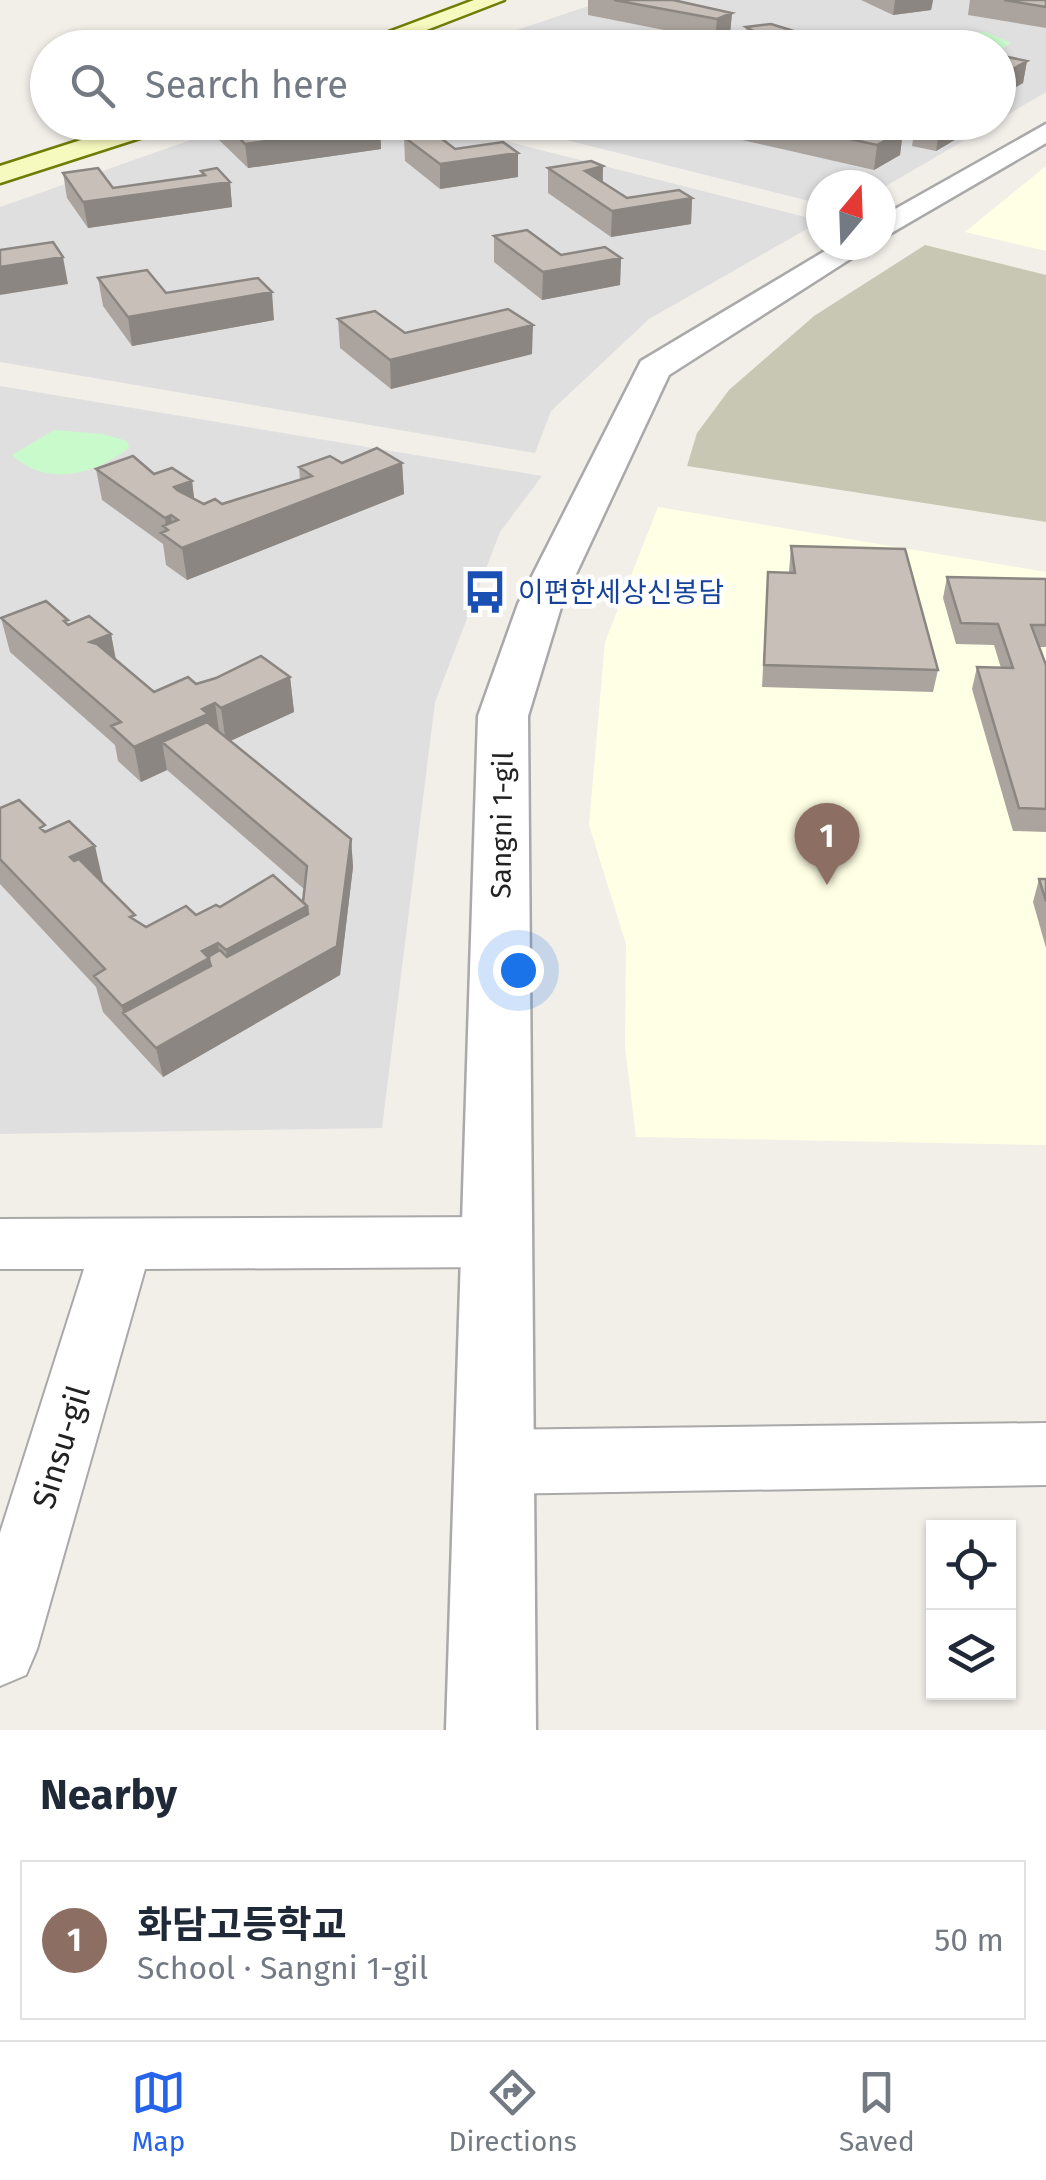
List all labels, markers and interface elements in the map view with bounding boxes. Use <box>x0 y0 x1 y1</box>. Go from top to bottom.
search box <box>30 30 1016 140</box>
icon: search <box>65 58 120 113</box>
text: Search here <box>145 62 348 108</box>
north arrow <box>806 170 896 260</box>
bus stop icon: 이편한세상신봉담 <box>461 568 509 616</box>
place label: 이편한세상신봉담 <box>518 576 724 609</box>
street label: Sangni 1-gil <box>484 751 520 899</box>
pin: 1 <box>794 802 860 885</box>
your location <box>493 945 544 996</box>
street label: Sinsu-gil <box>24 1381 98 1513</box>
map controls <box>926 1520 1016 1700</box>
button: locate <box>926 1520 1016 1610</box>
button: layers <box>926 1610 1016 1700</box>
text: Nearby <box>40 1770 177 1820</box>
text: 화담고등학교 <box>137 1902 347 1948</box>
text: 1 <box>67 1921 82 1959</box>
text: 50 m <box>934 1921 1004 1959</box>
text: School · Sangni 1-gil <box>137 1949 428 1987</box>
tab: Map <box>131 2065 186 2158</box>
tab: Directions <box>448 2065 577 2158</box>
tab: Saved <box>839 2065 915 2158</box>

